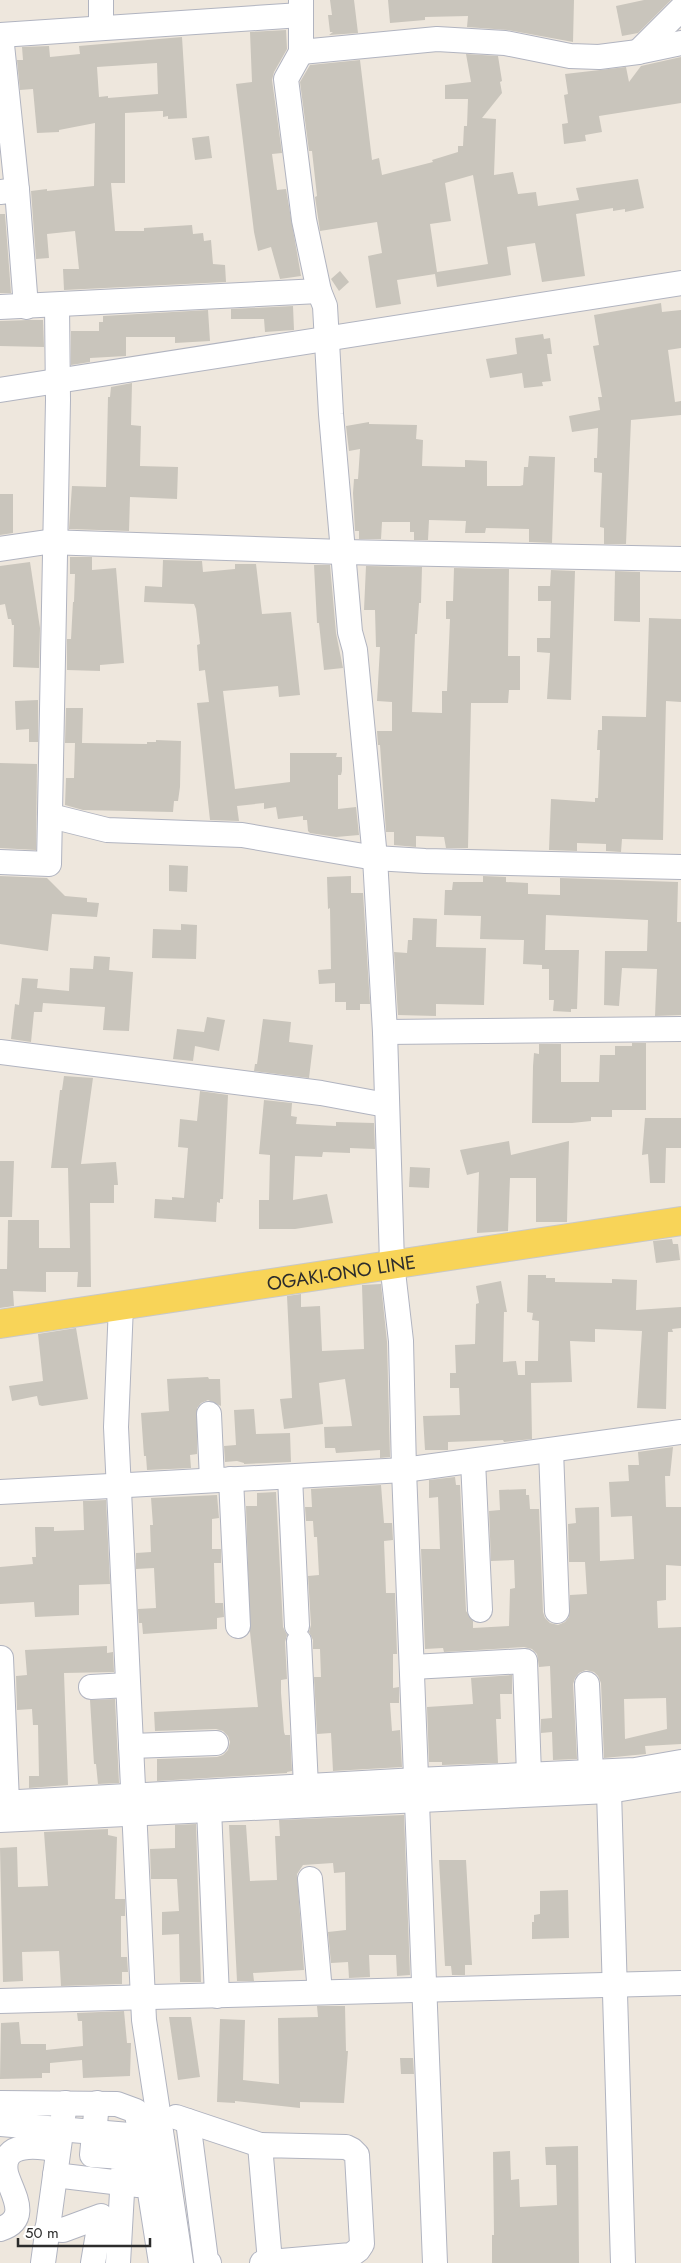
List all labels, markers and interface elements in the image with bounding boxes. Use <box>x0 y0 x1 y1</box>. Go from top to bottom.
street label: OGAKI-ONO LINE <box>265 1248 417 1297</box>
scale bar <box>18 2216 150 2248</box>
text: 50 m <box>25 2222 59 2244</box>

